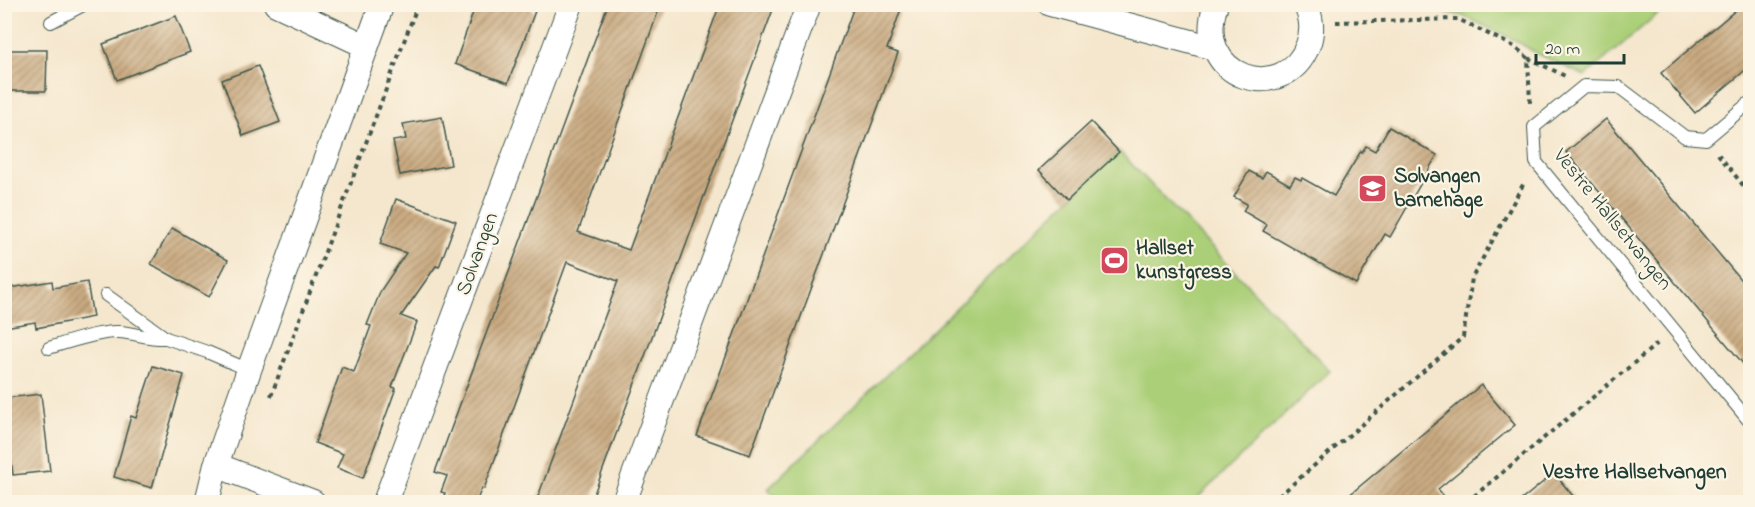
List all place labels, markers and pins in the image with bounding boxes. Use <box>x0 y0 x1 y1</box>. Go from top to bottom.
place label: Solvangen barnehage <box>1394 162 1483 218</box>
school or university icon: Solvangen barnehage <box>1357 173 1389 205</box>
place label: Hallset kunstgress <box>1136 234 1232 290</box>
sports icon: Hallset kunstgress <box>1099 245 1131 277</box>

